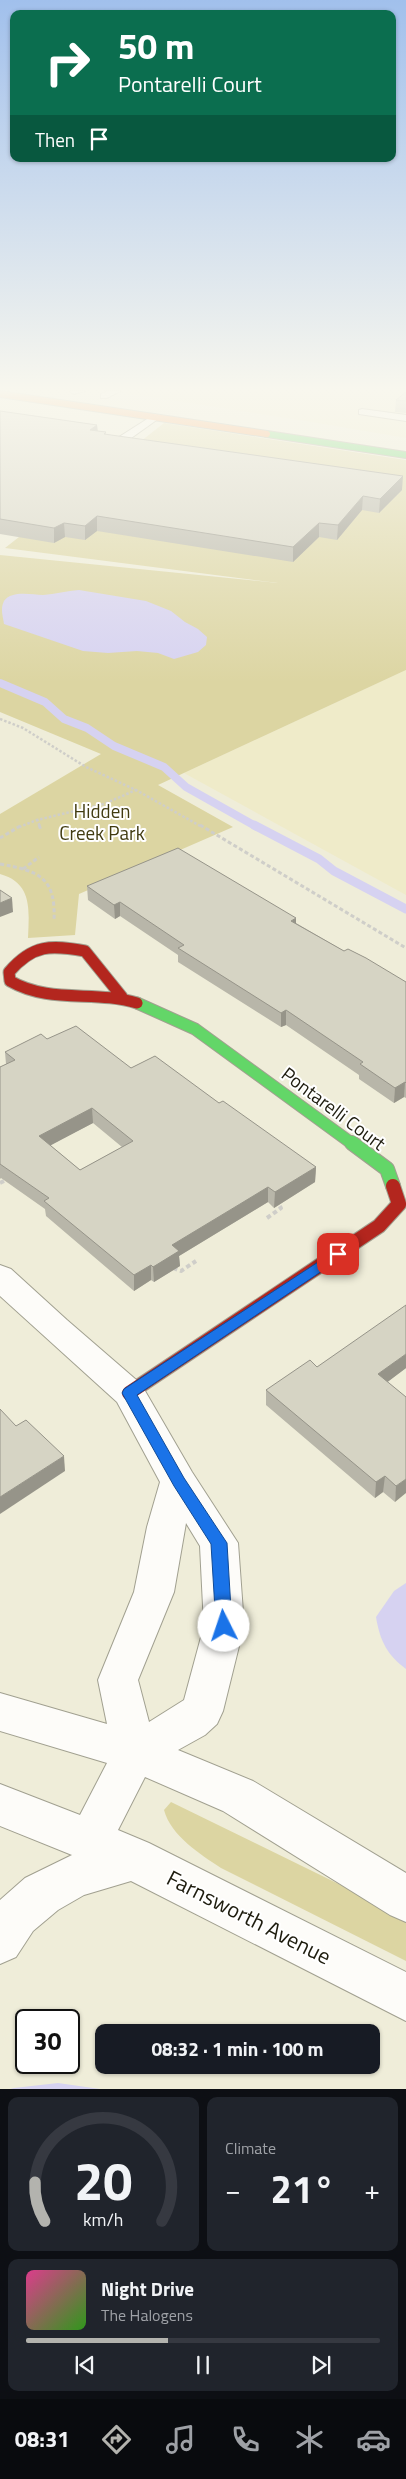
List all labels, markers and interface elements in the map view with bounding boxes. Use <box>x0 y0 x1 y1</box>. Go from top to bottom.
text: 50 m <box>118 19 194 73</box>
icon: right <box>35 30 100 95</box>
text: Pontarelli Court <box>118 67 262 101</box>
text: Then <box>35 125 75 154</box>
icon: arrive <box>85 125 113 153</box>
park label: Hidden Creek Park <box>59 796 145 847</box>
street label: Pontarelli Court <box>276 1059 393 1157</box>
pin <box>317 1233 359 1275</box>
icon: arrive <box>324 1240 352 1268</box>
position arrow <box>197 1599 249 1651</box>
street label: Farnsworth Avenue <box>161 1861 337 1973</box>
speed limit sign: 30 <box>15 2009 80 2074</box>
text: 08:32 · 1 min · 100 m <box>151 2034 324 2063</box>
text: Climate <box>225 2136 276 2160</box>
text: 20 <box>74 2141 133 2220</box>
text: 21° <box>271 2160 334 2218</box>
text: − <box>225 2168 241 2211</box>
text: + <box>364 2168 380 2211</box>
text: km/h <box>83 2206 124 2233</box>
text: Night Drive <box>101 2274 194 2303</box>
text: The Halogens <box>101 2303 193 2327</box>
icon: previous <box>71 2351 99 2379</box>
icon: pause <box>189 2351 217 2379</box>
icon: next <box>307 2351 335 2379</box>
text: 08:31 <box>15 2422 70 2456</box>
icon: directions <box>99 2422 134 2457</box>
icon: music <box>163 2422 198 2457</box>
icon: phone <box>228 2422 263 2457</box>
icon: climate <box>292 2422 327 2457</box>
icon: car <box>356 2422 391 2457</box>

